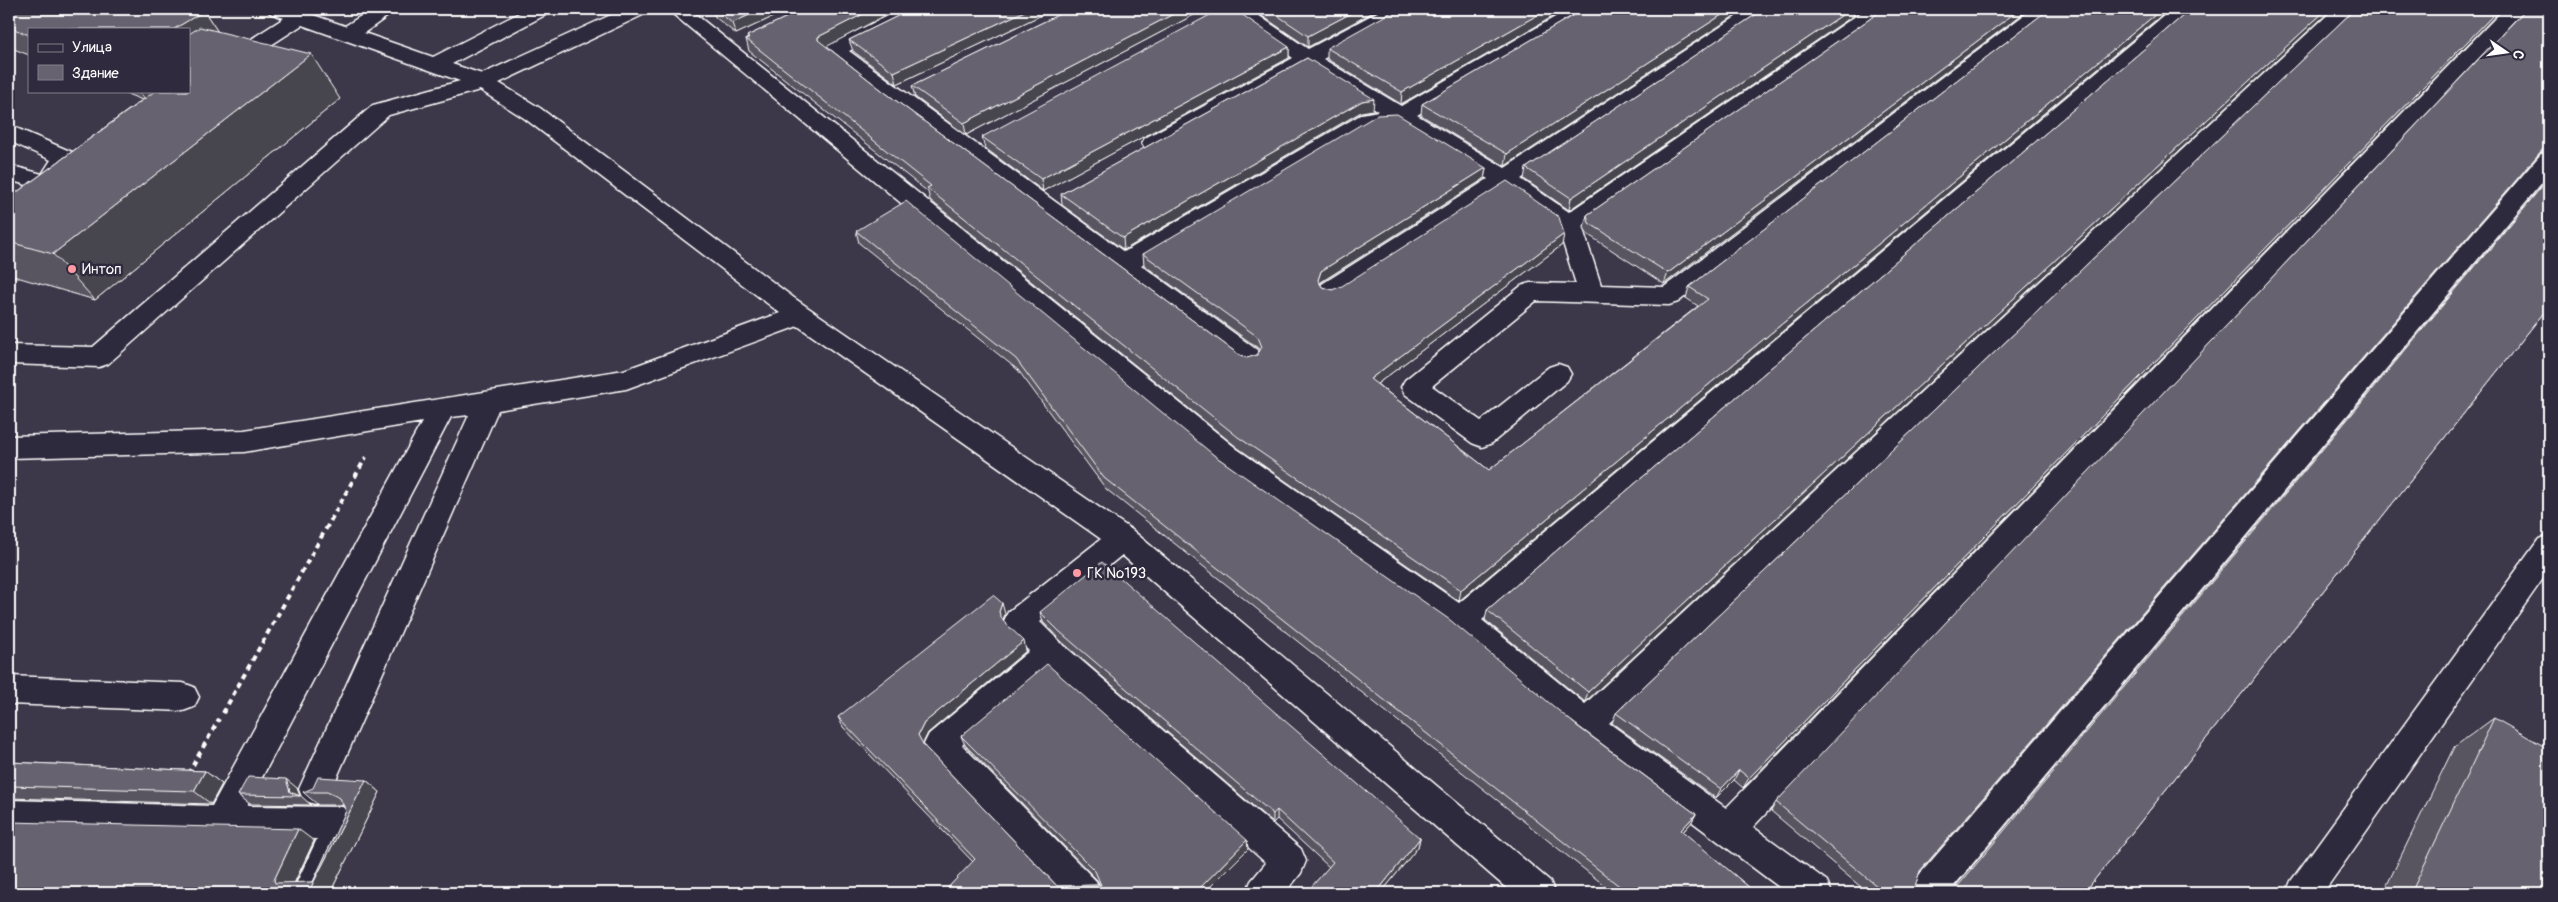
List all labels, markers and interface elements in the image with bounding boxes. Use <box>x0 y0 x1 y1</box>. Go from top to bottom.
legend <box>28 28 190 92</box>
north arrow <box>2480 28 2530 78</box>
text: Улица <box>72 38 112 57</box>
text: С <box>2509 49 2527 61</box>
text: Здание <box>72 64 119 83</box>
place label: Интоп <box>82 260 122 279</box>
marker: Интоп <box>66 263 78 275</box>
place label: ГК №193 <box>1087 564 1146 583</box>
marker: ГК №193 <box>1071 567 1083 579</box>

